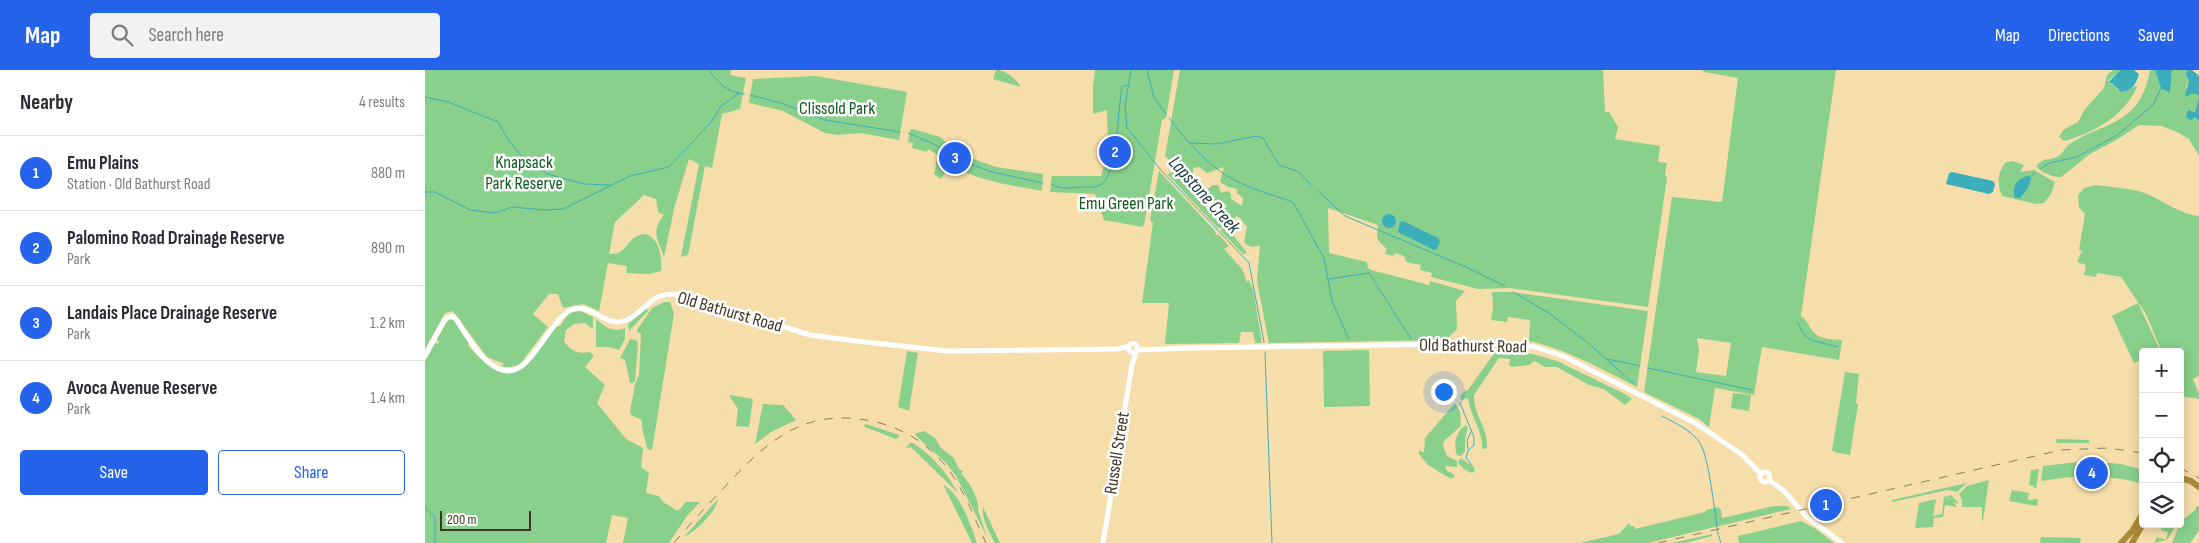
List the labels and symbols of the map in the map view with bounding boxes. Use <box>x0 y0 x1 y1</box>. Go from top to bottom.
park label: Clissold Park <box>799 98 875 119</box>
pin: 2 <box>1099 133 1131 171</box>
pin: 3 <box>939 139 971 177</box>
park label: Knapsack Park Reserve <box>485 152 563 194</box>
water label: Lapstone Creek <box>1163 152 1245 239</box>
park label: Emu Green Park <box>1079 193 1173 214</box>
street label: Old Bathurst Road <box>675 287 785 337</box>
street label: Old Bathurst Road <box>1419 335 1527 357</box>
your location <box>1431 379 1457 405</box>
street label: Russell Street <box>1100 410 1134 496</box>
pin: 4 <box>2076 454 2108 492</box>
pin: 1 <box>1810 486 1842 524</box>
scale bar <box>440 508 531 531</box>

